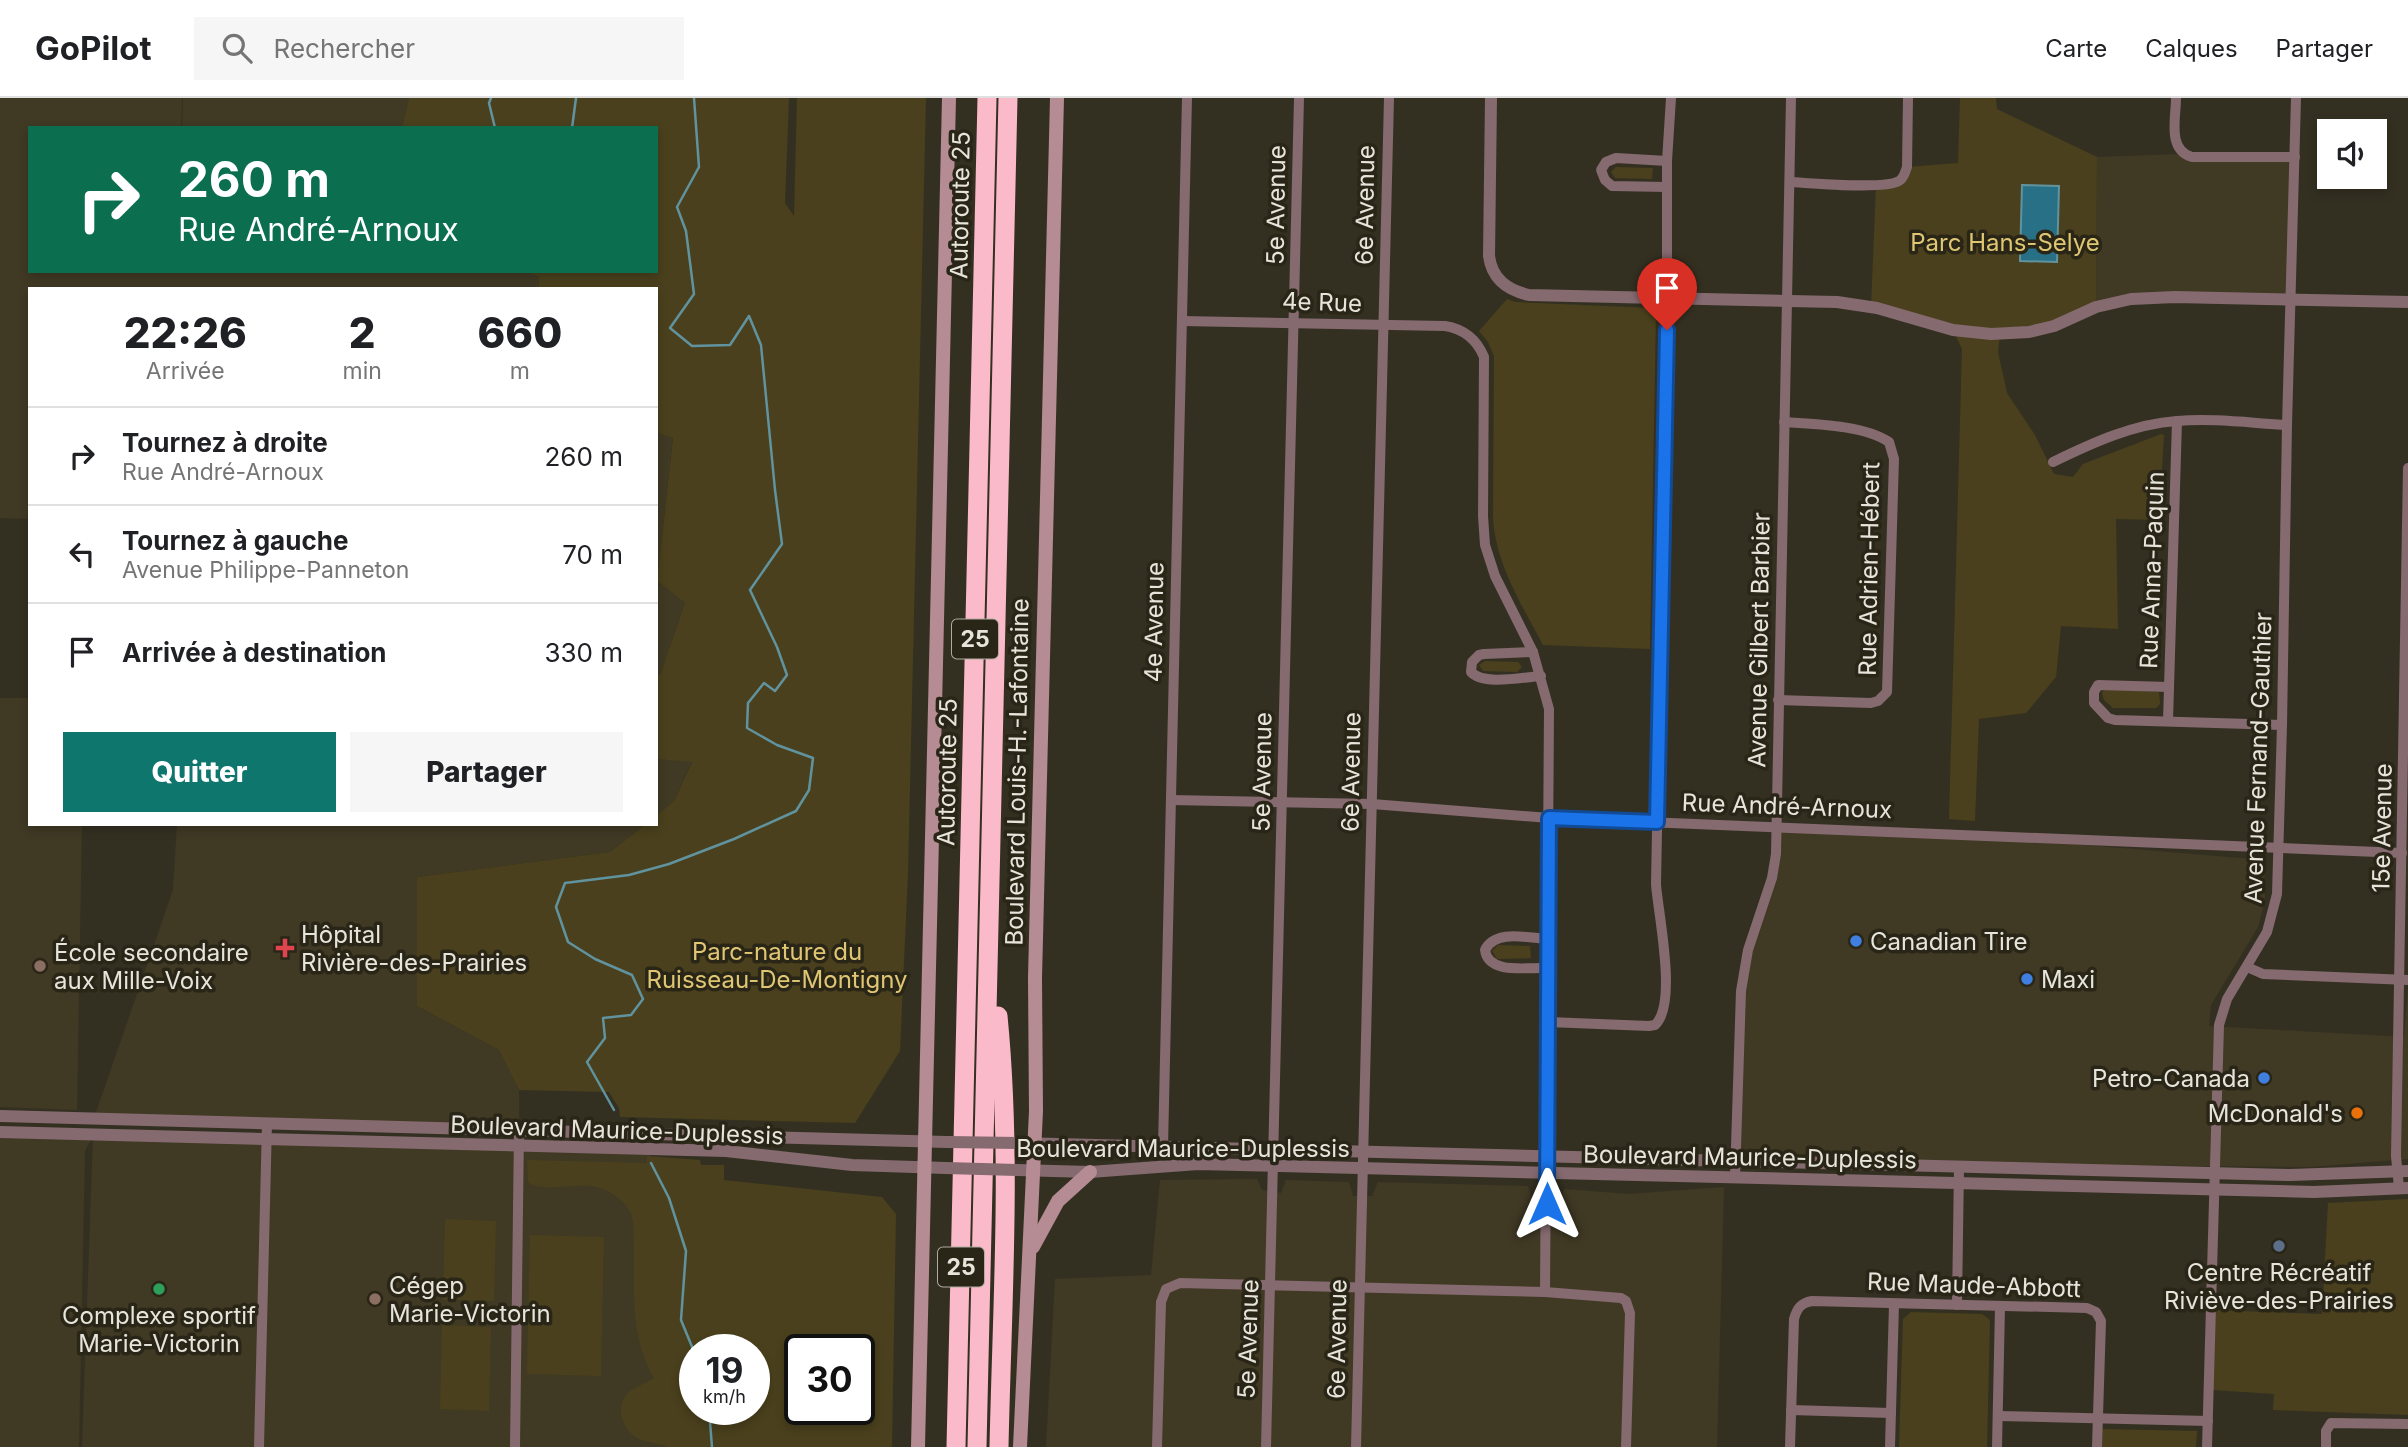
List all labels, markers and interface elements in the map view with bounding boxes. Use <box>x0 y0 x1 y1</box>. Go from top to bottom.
search box <box>194 17 684 80</box>
text: GoPilot <box>35 28 152 68</box>
icon: search <box>218 29 256 67</box>
text: Rechercher <box>274 33 415 64</box>
text: Carte <box>2045 34 2107 63</box>
text: Calques <box>2145 34 2238 63</box>
text: Partager <box>2276 34 2373 63</box>
map controls <box>2317 119 2387 189</box>
button: sound <box>2317 119 2387 189</box>
street label: Autoroute 25 <box>944 131 976 279</box>
street label: 5e Avenue <box>1260 145 1292 265</box>
street label: 6e Avenue <box>1349 145 1381 265</box>
text: 260 m <box>178 150 330 209</box>
icon: right <box>63 154 154 245</box>
text: Rue André-Arnoux <box>178 210 459 249</box>
park label: Parc Hans-Selye <box>1910 228 2100 257</box>
pin <box>1637 258 1697 330</box>
icon: arrive <box>1648 269 1686 307</box>
street label: 4e Rue <box>1282 286 1362 318</box>
text: 22:26 <box>124 307 247 358</box>
text: 2 <box>349 307 376 358</box>
text: 660 <box>478 307 562 358</box>
text: Arrivée <box>146 357 225 385</box>
text: min <box>342 357 382 385</box>
text: m <box>510 357 530 385</box>
text: Tournez à droite <box>122 427 328 458</box>
icon: right <box>63 437 101 475</box>
text: 260 m <box>545 441 623 472</box>
text: Rue André-Arnoux <box>122 458 324 486</box>
street label: Rue Adrien-Hébert <box>1853 462 1885 676</box>
street label: Rue Anna-Paquin <box>2134 471 2170 669</box>
street label: Avenue Gilbert Barbier <box>1742 512 1776 768</box>
text: Tournez à gauche <box>122 525 348 556</box>
icon: left <box>63 535 101 573</box>
text: 70 m <box>562 539 623 570</box>
text: Avenue Philippe-Panneton <box>122 556 409 584</box>
street label: 4e Avenue <box>1138 561 1170 683</box>
street label: Boulevard Louis-H.-Lafontaine <box>999 598 1035 946</box>
street label: Avenue Fernand-Gauthier <box>2238 612 2278 904</box>
road number: 25 <box>952 620 998 659</box>
icon: arrive <box>63 633 101 671</box>
text: Arrivée à destination <box>122 637 387 668</box>
text: 330 m <box>544 637 623 668</box>
street label: Autoroute 25 <box>931 698 963 846</box>
street label: 5e Avenue <box>1246 712 1278 832</box>
street label: 6e Avenue <box>1335 712 1367 832</box>
button: Quitter <box>63 732 336 812</box>
button: Partager <box>350 732 623 812</box>
street label: 15e Avenue <box>2366 763 2398 893</box>
street label: Rue André-Arnoux <box>1681 788 1893 824</box>
place label: Hôpital Rivière-des-Prairies <box>301 920 527 977</box>
place label: Canadian Tire <box>1870 927 2028 956</box>
marker: Canadian Tire <box>1848 933 1864 949</box>
place label: École secondaire aux Mille-Voix <box>54 937 249 995</box>
park label: Parc-nature du Ruisseau-De-Montigny <box>646 937 908 994</box>
marker: Hôpital Rivière-des-Prairies <box>275 938 295 958</box>
marker: École secondaire aux Mille-Voix <box>32 958 48 974</box>
place label: Maxi <box>2041 965 2095 994</box>
marker: Maxi <box>2019 971 2035 987</box>
place label: Petro-Canada <box>2092 1064 2250 1093</box>
marker: Petro-Canada <box>2256 1070 2272 1086</box>
place label: McDonald's <box>2208 1099 2343 1128</box>
marker: McDonald's <box>2349 1105 2365 1121</box>
street label: Boulevard Maurice-Duplessis <box>450 1110 784 1150</box>
street label: Boulevard Maurice-Duplessis <box>1016 1134 1350 1163</box>
street label: Boulevard Maurice-Duplessis <box>1583 1140 1917 1174</box>
position arrow <box>1510 1167 1584 1241</box>
marker: Centre Récréatif Riviève-des-Prairies <box>2271 1238 2287 1254</box>
road number: 25 <box>938 1248 984 1286</box>
place label: Centre Récréatif Riviève-des-Prairies <box>2164 1258 2394 1315</box>
street label: Rue Maude-Abbott <box>1867 1267 2082 1303</box>
place label: Cégep Marie-Victorin <box>389 1271 551 1328</box>
street label: 5e Avenue <box>1231 1279 1265 1399</box>
street label: 6e Avenue <box>1321 1279 1353 1399</box>
marker: Complexe sportif Marie-Victorin <box>151 1281 167 1297</box>
marker: Cégep Marie-Victorin <box>367 1291 383 1307</box>
place label: Complexe sportif Marie-Victorin <box>62 1301 256 1358</box>
speed limit sign: 30 <box>784 1334 875 1425</box>
text: 19 <box>706 1349 743 1391</box>
text: km/h <box>703 1386 746 1407</box>

